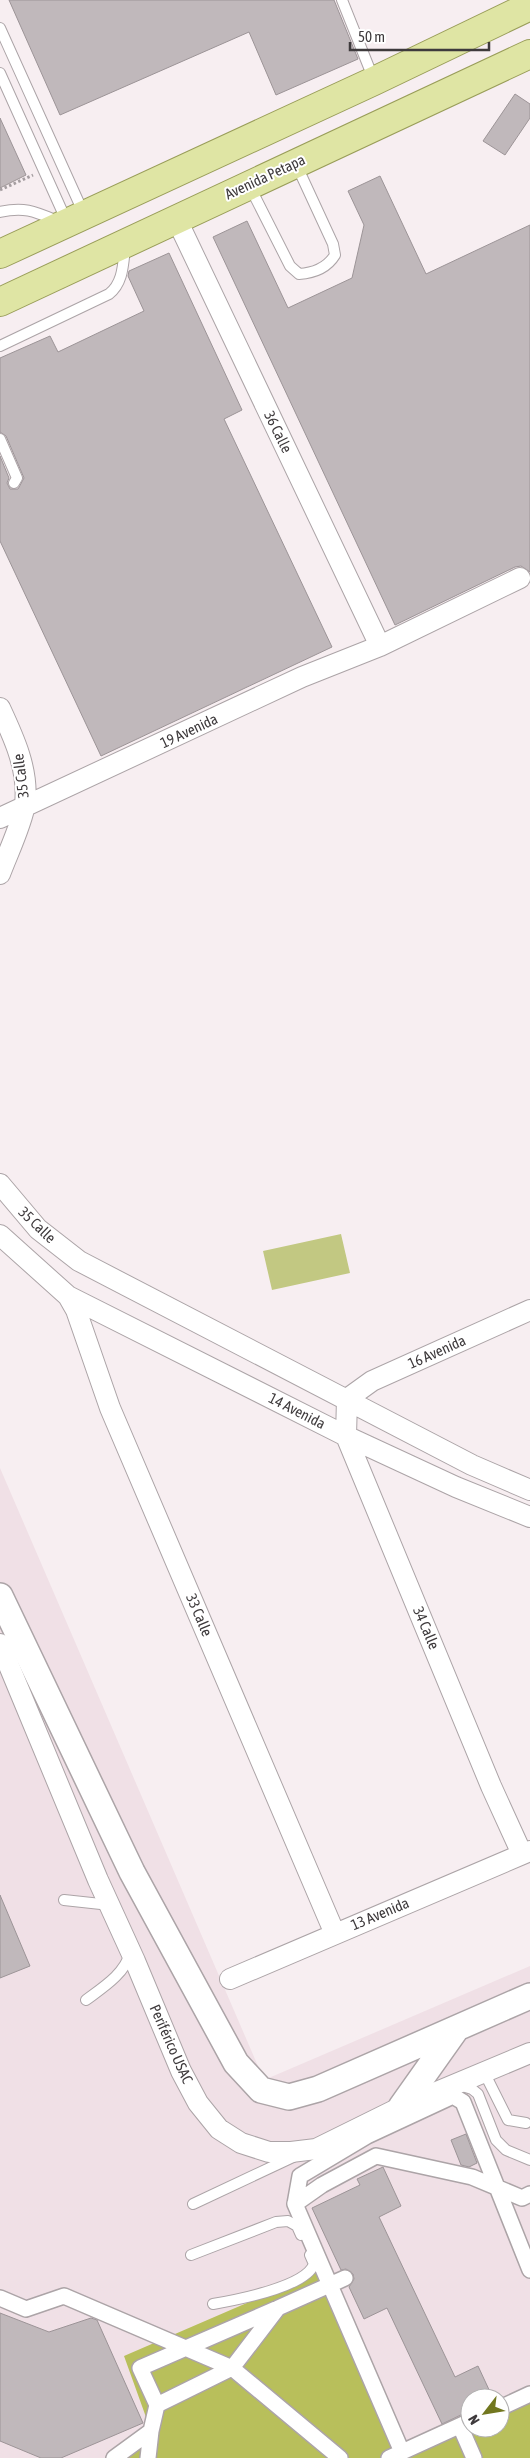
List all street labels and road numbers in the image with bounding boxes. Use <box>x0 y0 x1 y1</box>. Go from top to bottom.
street label: Avenida Petapa <box>222 151 308 203</box>
street label: 36 Calle <box>261 408 296 456</box>
street label: 19 Avenida <box>157 710 220 751</box>
street label: 35 Calle <box>9 753 32 799</box>
street label: 35 Calle <box>15 1203 59 1246</box>
street label: 16 Avenida <box>405 1331 468 1372</box>
street label: 14 Avenida <box>266 1389 328 1432</box>
street label: 33 Calle <box>183 1591 216 1639</box>
street label: 34 Calle <box>410 1604 443 1652</box>
street label: 13 Avenida <box>348 1894 411 1933</box>
street label: Periférico USAC <box>146 2002 197 2086</box>

